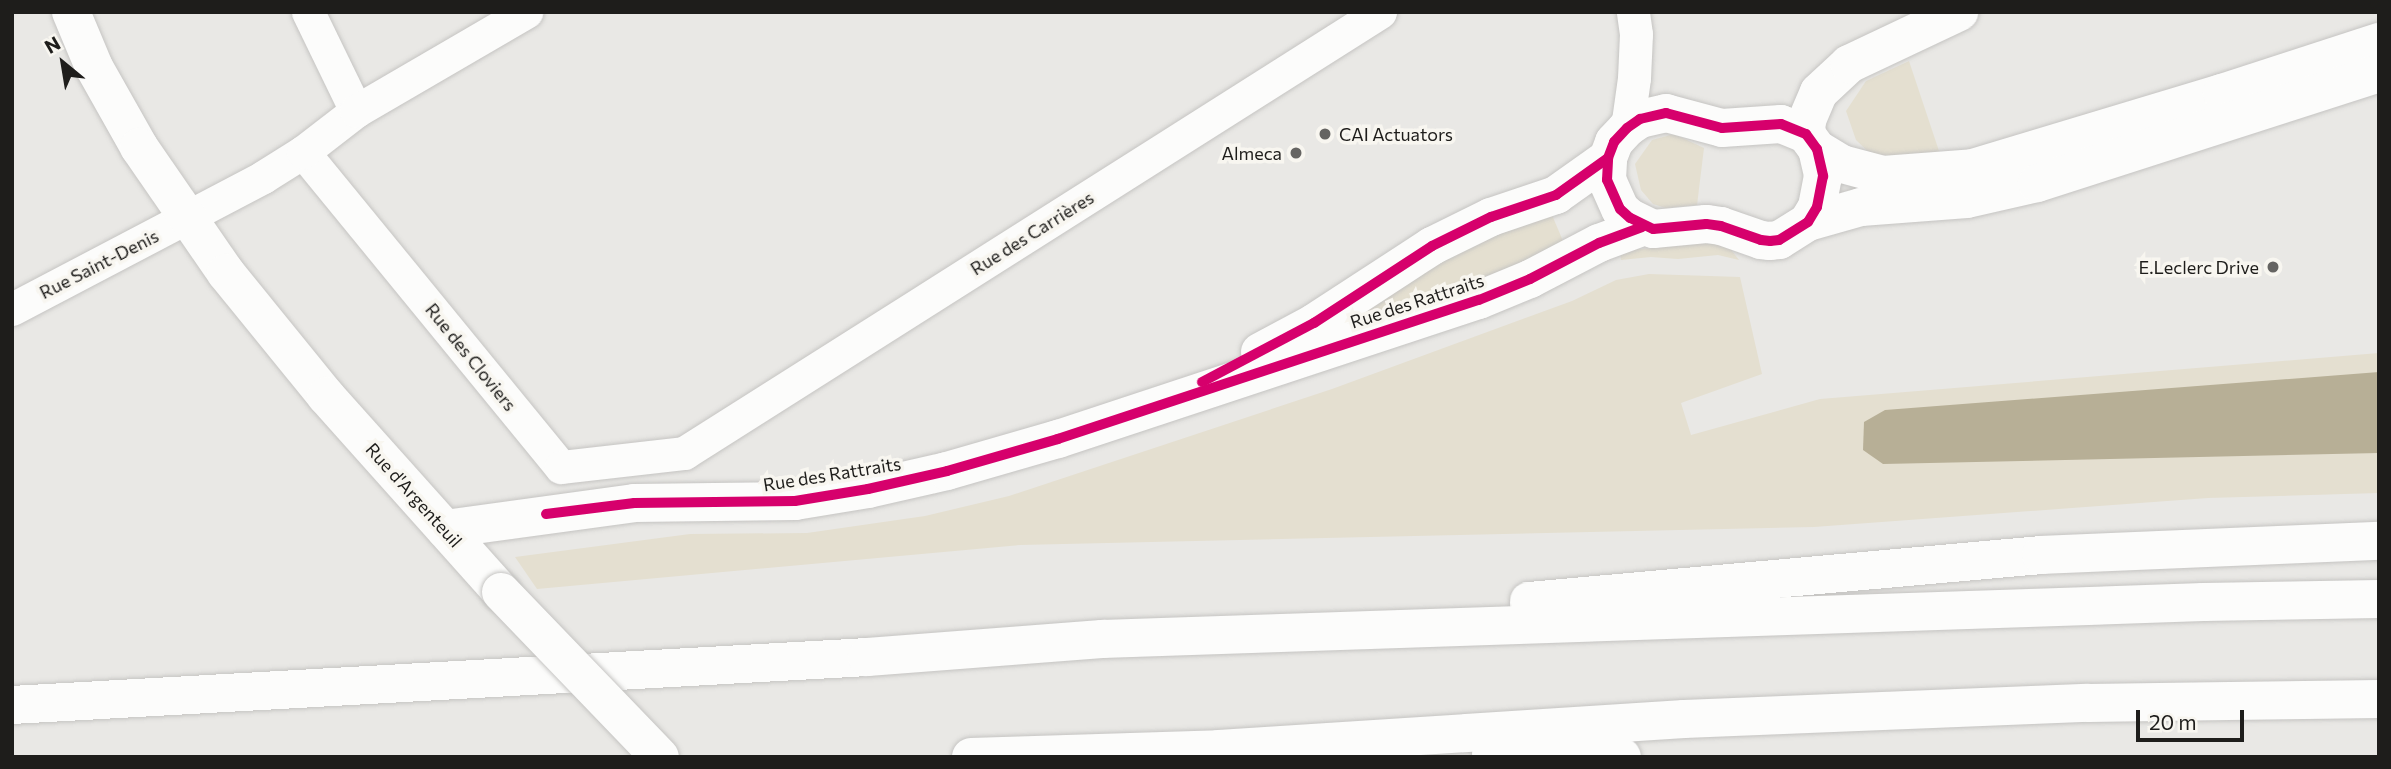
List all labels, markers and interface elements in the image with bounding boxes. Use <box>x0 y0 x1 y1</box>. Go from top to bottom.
north arrow <box>28 28 98 98</box>
text: N <box>40 31 64 58</box>
place label: CAI Actuators <box>1339 123 1453 145</box>
marker: CAI Actuators <box>1317 126 1333 142</box>
place label: Almeca <box>1221 142 1282 164</box>
marker: Almeca <box>1288 145 1304 161</box>
street label: Rue des Carrières <box>966 186 1098 280</box>
street label: Rue Saint-Denis <box>36 225 162 303</box>
place label: E.Leclerc Drive <box>2139 256 2259 278</box>
marker: E.Leclerc Drive <box>2265 259 2281 275</box>
street label: Rue des Rattraits <box>1347 269 1487 333</box>
street label: Rue des Cloviers <box>421 299 521 415</box>
street label: Rue d'Argenteuil <box>361 438 467 552</box>
street label: Rue des Rattraits <box>762 452 902 496</box>
scale bar <box>2139 696 2248 740</box>
text: 20 m <box>2149 709 2197 734</box>

